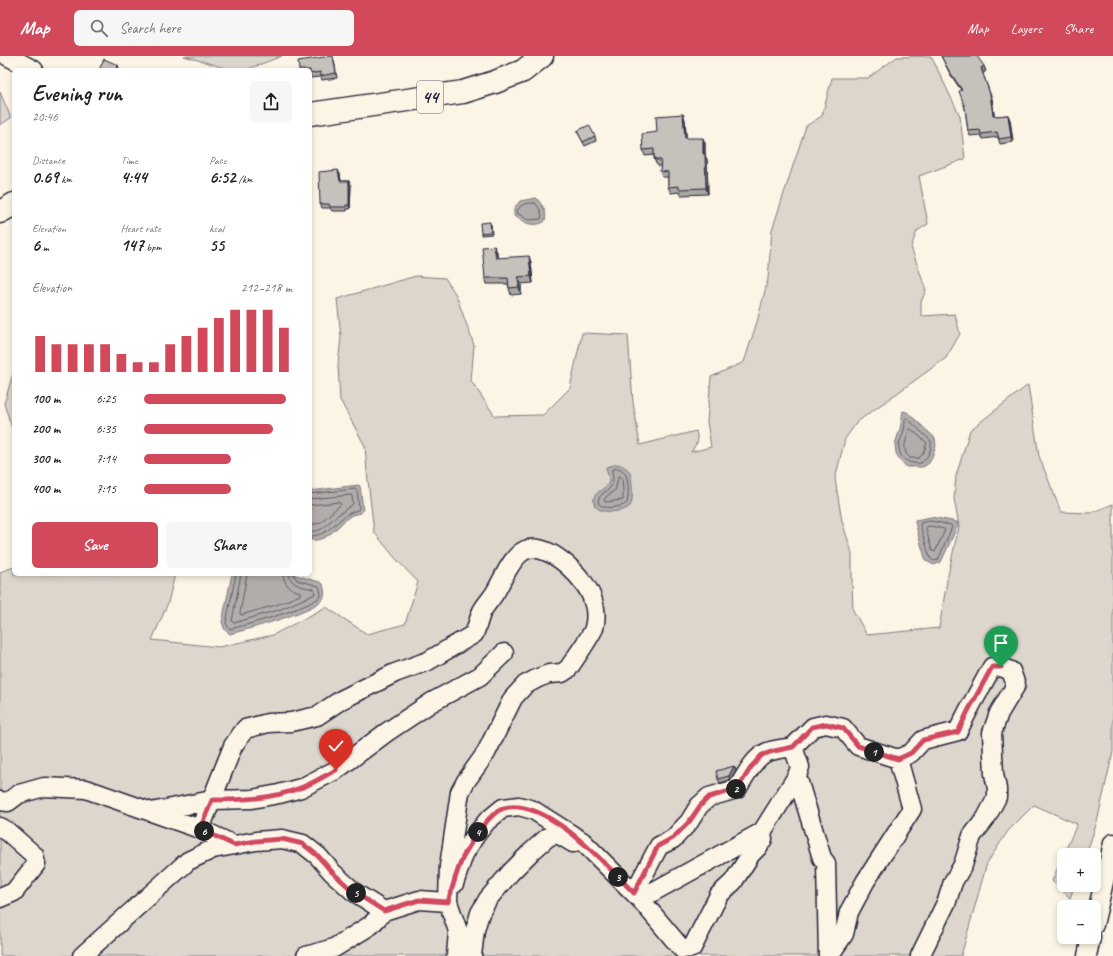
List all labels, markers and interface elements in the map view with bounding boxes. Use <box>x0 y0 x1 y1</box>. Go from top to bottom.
search box <box>74 10 354 46</box>
text: Map <box>20 16 50 40</box>
icon: search <box>88 17 110 39</box>
text: Search here <box>120 19 181 38</box>
text: Map <box>967 20 989 37</box>
text: Layers <box>1011 20 1042 37</box>
text: Share <box>1064 20 1093 37</box>
text: Evening run <box>32 80 122 108</box>
button: share <box>250 81 292 123</box>
road number: 44 <box>417 81 443 113</box>
text: 20:46 <box>32 109 58 125</box>
text: Distance <box>32 153 65 167</box>
text: Time <box>121 153 138 167</box>
text: Pace <box>209 153 226 167</box>
text: 0.69 <box>32 167 58 188</box>
text: 4:44 <box>121 167 147 188</box>
text: 6:52 <box>209 167 236 188</box>
text: km <box>58 172 72 186</box>
text: /km <box>236 172 253 186</box>
text: Elevation <box>32 221 66 235</box>
text: Heart rate <box>121 221 161 235</box>
text: kcal <box>209 221 224 235</box>
text: 6 <box>32 235 40 256</box>
text: 147 <box>121 235 144 256</box>
text: 55 <box>209 235 224 256</box>
text: m <box>40 240 49 254</box>
text: bpm <box>144 240 161 254</box>
text: Elevation <box>32 280 72 296</box>
text: 212–218 m <box>241 280 292 296</box>
text: 100 m <box>32 391 60 407</box>
text: 6:25 <box>96 391 116 407</box>
text: 200 m <box>32 421 60 437</box>
text: 6:35 <box>96 421 116 437</box>
text: 300 m <box>32 451 60 467</box>
text: 7:14 <box>96 451 116 467</box>
text: 400 m <box>32 481 60 497</box>
text: 7:15 <box>96 481 116 497</box>
button: Save <box>32 522 158 568</box>
button: Share <box>166 522 292 568</box>
pin <box>984 626 1018 667</box>
icon: arrive <box>990 632 1012 654</box>
pin <box>319 729 353 770</box>
icon: check <box>325 735 347 757</box>
pin: 1 <box>864 742 884 762</box>
text: 1 <box>872 745 876 759</box>
pin: 2 <box>726 779 746 799</box>
text: 2 <box>734 782 738 796</box>
pin: 6 <box>194 821 214 841</box>
pin: 4 <box>468 822 488 842</box>
text: 6 <box>201 824 207 838</box>
text: 4 <box>476 825 480 839</box>
map controls <box>1057 848 1101 944</box>
button: + <box>1057 848 1101 892</box>
pin: 3 <box>608 867 628 887</box>
text: 3 <box>616 870 620 884</box>
pin: 5 <box>346 883 366 903</box>
text: 5 <box>354 886 358 900</box>
button: − <box>1057 900 1101 944</box>

